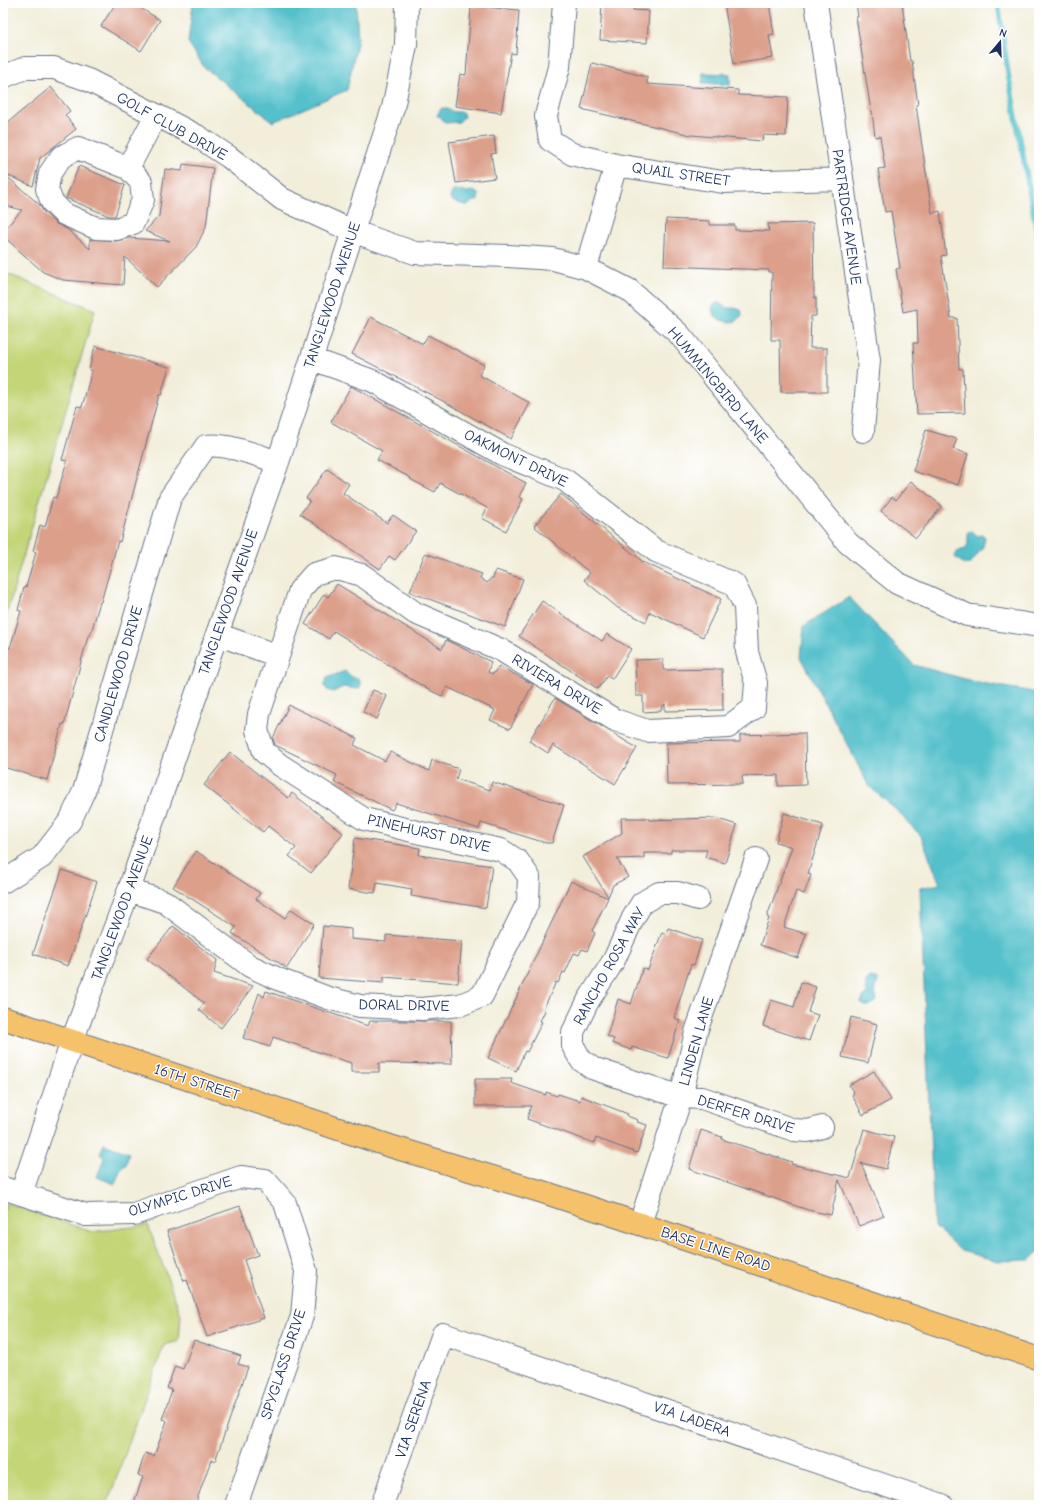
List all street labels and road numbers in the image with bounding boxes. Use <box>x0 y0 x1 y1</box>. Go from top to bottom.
street label: GOLF CLUB DRIVE <box>113 88 231 164</box>
street label: PARTRIDGE AVENUE <box>829 148 865 286</box>
street label: QUAIL STREET <box>631 158 731 190</box>
street label: TANGLEWOOD AVENUE <box>300 219 364 371</box>
street label: HUMMINGBIRD LANE <box>664 323 772 447</box>
street label: OAKMONT DRIVE <box>461 425 571 491</box>
street label: TANGLEWOOD AVENUE <box>195 527 261 677</box>
street label: CANDLEWOOD DRIVE <box>90 604 146 744</box>
street label: RIVIERA DRIVE <box>509 650 605 718</box>
street label: PINEHURST DRIVE <box>366 810 492 856</box>
street label: TANGLEWOOD AVENUE <box>87 833 157 983</box>
street label: RANCHO ROSA WAY <box>569 904 649 1028</box>
street label: LINDEN LANE <box>675 994 717 1088</box>
street label: DORAL DRIVE <box>359 995 449 1015</box>
street label: 16TH STREET <box>152 1060 242 1104</box>
street label: DERFER DRIVE <box>695 1091 797 1137</box>
street label: OLYMPIC DRIVE <box>126 1172 234 1220</box>
street label: BASE LINE ROAD <box>659 1223 773 1275</box>
street label: SPYGLASS DRIVE <box>257 1307 309 1421</box>
street label: VIA SERENA <box>391 1377 435 1460</box>
street label: VIA LADERA <box>651 1397 733 1441</box>

